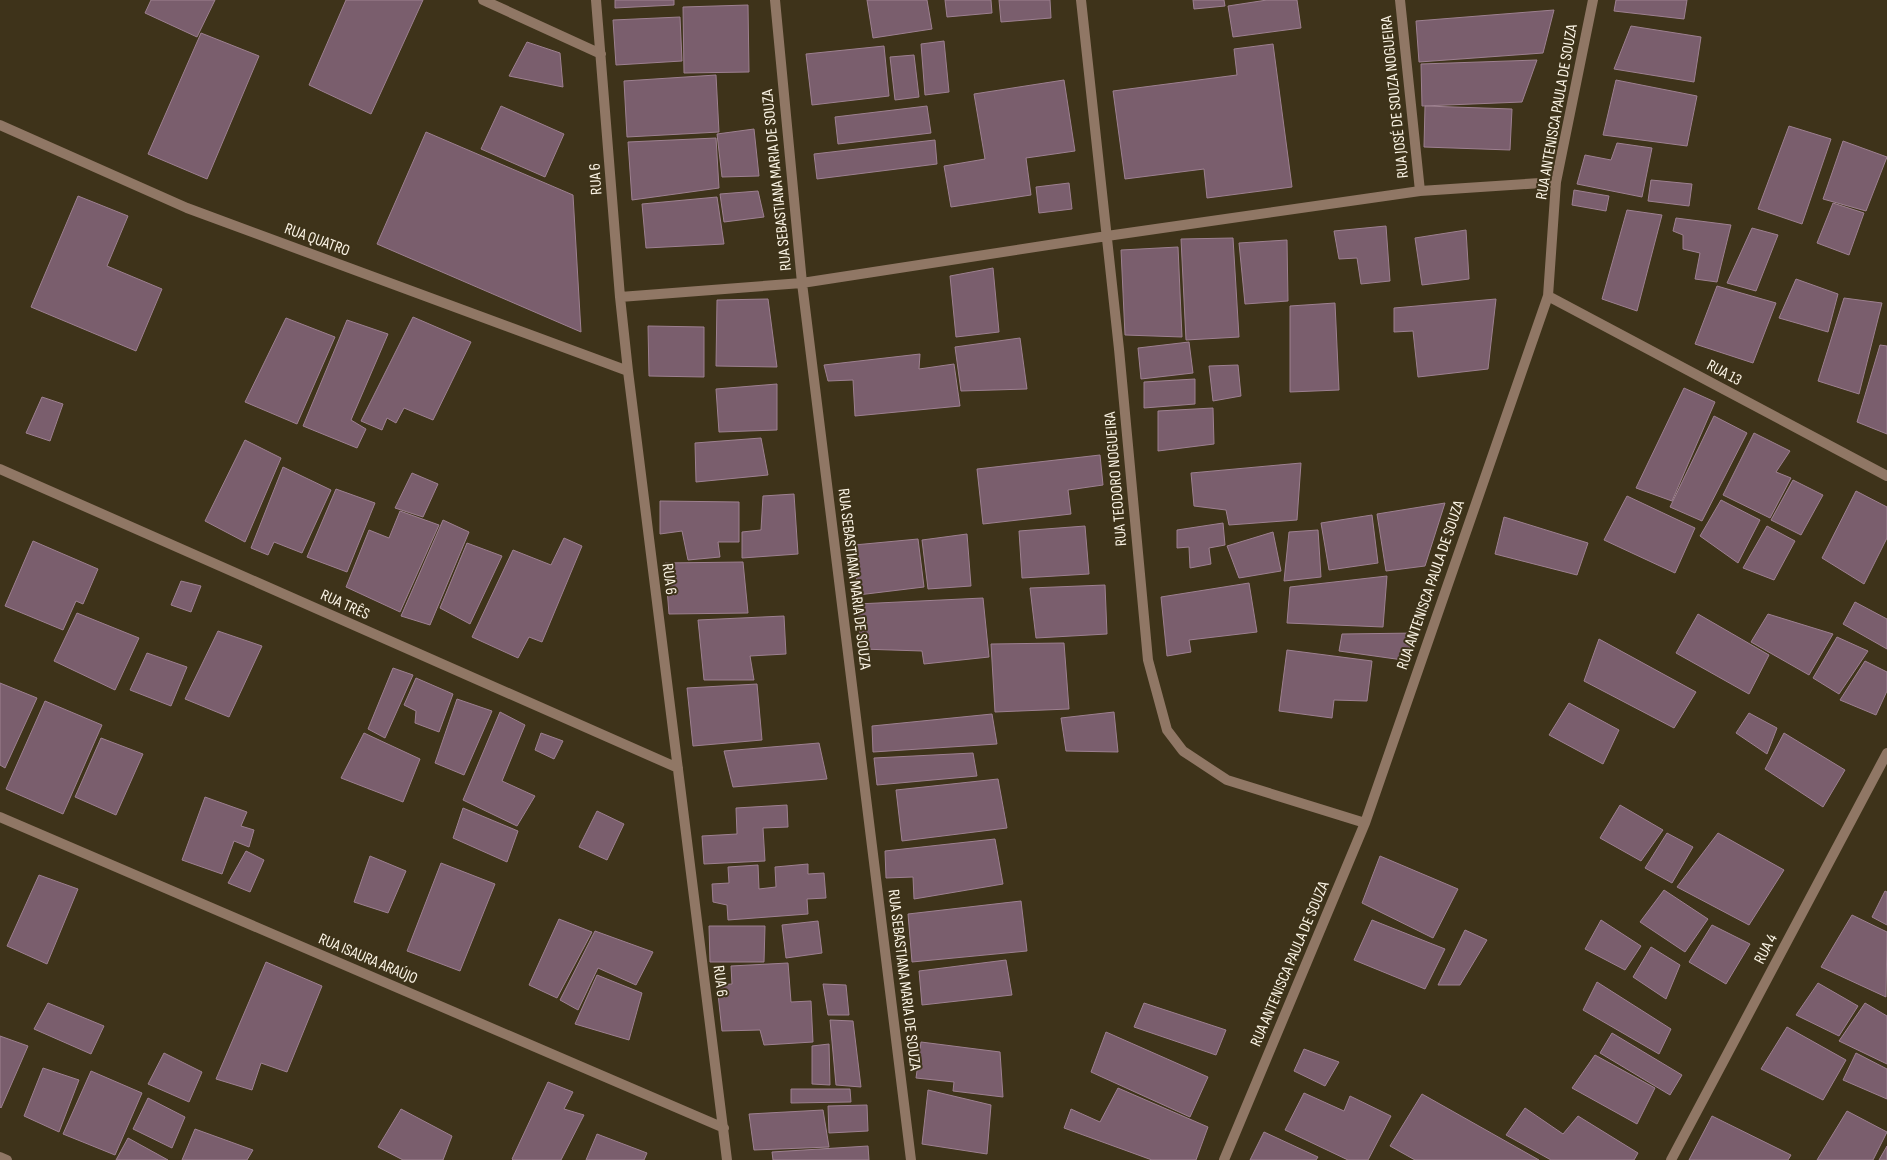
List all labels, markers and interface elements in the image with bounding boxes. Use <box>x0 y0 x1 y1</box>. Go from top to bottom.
street label: RUA JOSÉ DE SOUZA NOGUEIRA <box>1377 15 1413 179</box>
street label: RUA ANTENISCA PAULA DE SOUZA <box>1532 23 1582 201</box>
street label: RUA SEBASTIANA MARIA DE SOUZA <box>758 88 796 272</box>
street label: RUA 6 <box>585 163 607 195</box>
street label: RUA QUATRO <box>282 219 352 261</box>
street label: RUA 13 <box>1703 356 1745 390</box>
street label: RUA TEODORO NOGUEIRA <box>1101 411 1131 547</box>
street label: RUA SEBASTIANA MARIA DE SOUZA <box>833 487 875 671</box>
street label: RUA ANTENISCA PAULA DE SOUZA <box>1393 498 1469 672</box>
street label: RUA 6 <box>658 562 680 596</box>
street label: RUA TRÊS <box>317 586 373 624</box>
street label: RUA ANTENISCA PAULA DE SOUZA <box>1247 878 1333 1049</box>
street label: RUA SEBASTIANA MARIA DE SOUZA <box>883 888 925 1072</box>
street label: RUA ISAURA ARAÚJO <box>316 930 420 988</box>
street label: RUA 4 <box>1750 930 1782 967</box>
street label: RUA 6 <box>709 964 731 998</box>

